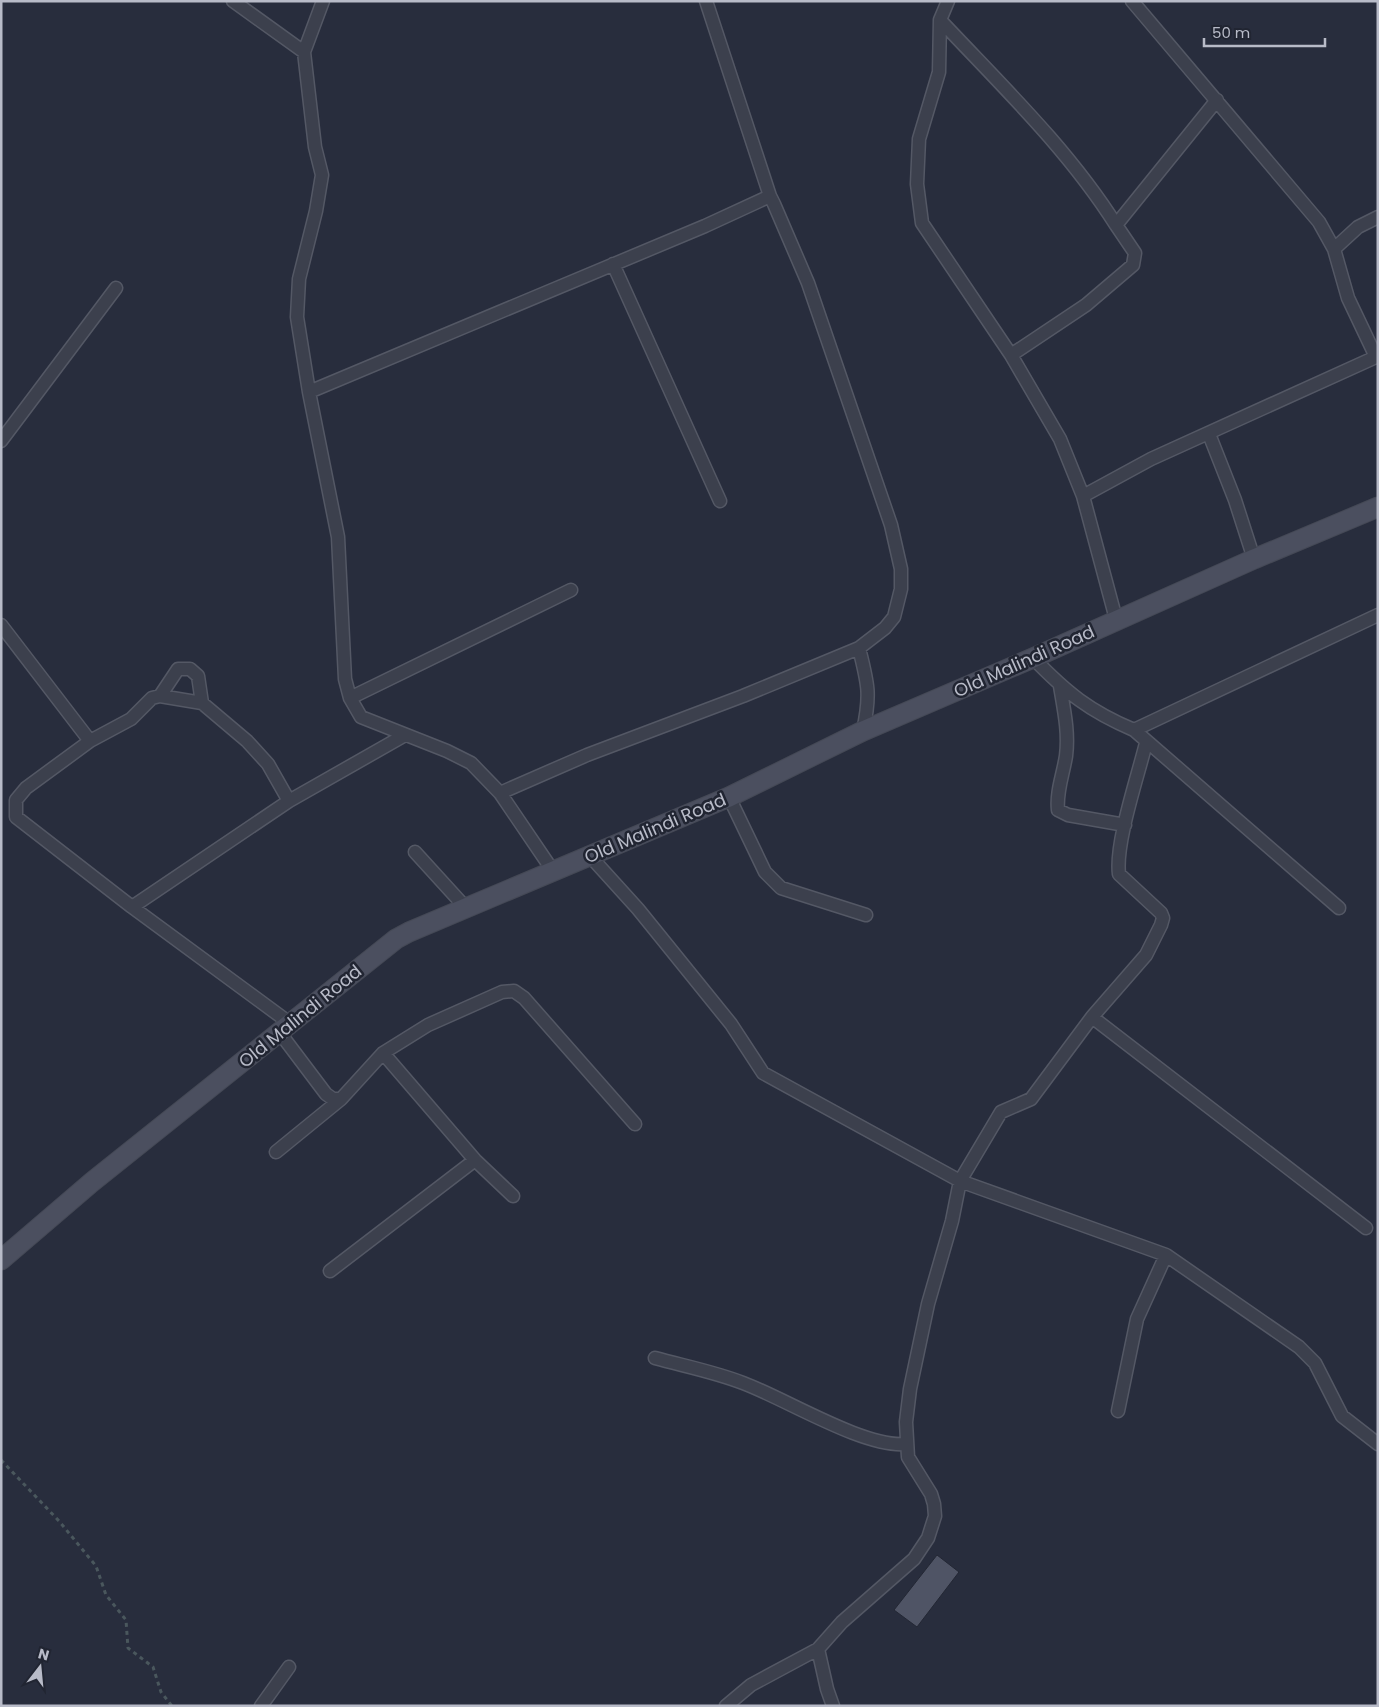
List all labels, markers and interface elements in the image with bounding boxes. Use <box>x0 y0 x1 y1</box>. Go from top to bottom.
scale bar <box>1204 15 1325 47</box>
text: 50 m <box>1212 22 1250 43</box>
street label: Old Malindi Road <box>950 619 1098 703</box>
street label: Old Malindi Road <box>580 787 730 869</box>
street label: Old Malindi Road <box>233 959 367 1073</box>
north arrow <box>15 1642 65 1692</box>
text: N <box>36 1643 51 1666</box>

